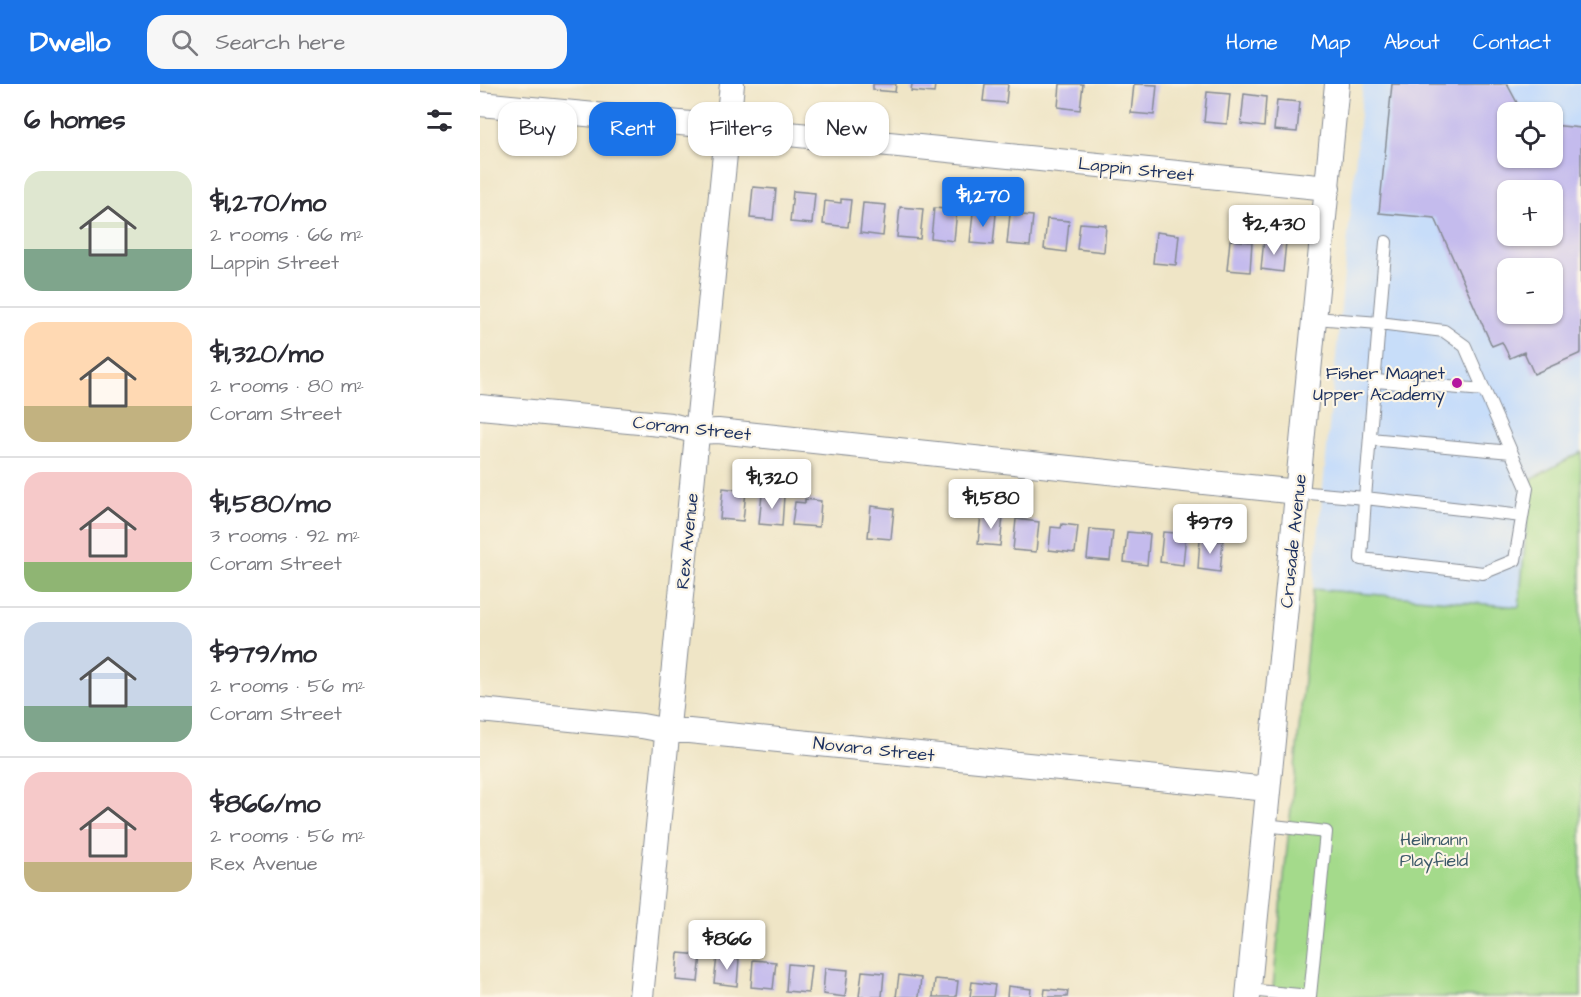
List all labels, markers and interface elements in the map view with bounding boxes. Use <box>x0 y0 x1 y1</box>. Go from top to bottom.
search box <box>147 15 567 69</box>
text: Dwello <box>30 23 111 62</box>
icon: search <box>168 26 201 59</box>
text: Search here <box>216 27 345 58</box>
text: Home <box>1226 28 1278 57</box>
text: Map <box>1311 28 1351 57</box>
text: About <box>1384 28 1440 57</box>
text: Contact <box>1473 28 1551 57</box>
text: 6 homes <box>24 102 126 138</box>
chip: Buy <box>498 102 577 156</box>
chip: Rent <box>589 102 676 156</box>
chip: Filters <box>688 102 793 156</box>
chip: New <box>805 102 889 156</box>
map controls <box>1497 102 1563 324</box>
button: locate <box>1497 102 1563 168</box>
icon: filters <box>423 104 456 137</box>
street label: Lappin Street <box>1077 151 1196 188</box>
pin: $1,270 <box>934 177 1032 228</box>
button: + <box>1497 180 1563 246</box>
text: $1,270 <box>956 182 1010 210</box>
text: $1,270/mo <box>210 185 326 221</box>
icon: home <box>72 195 144 267</box>
pin: $2,430 <box>1225 205 1323 256</box>
text: $2,430 <box>1243 210 1305 238</box>
text: 2 rooms · 66 m² <box>210 221 364 249</box>
text: Lappin Street <box>210 249 339 277</box>
button: − <box>1497 258 1563 324</box>
text: $1,320/mo <box>210 336 324 372</box>
icon: home <box>72 346 144 418</box>
place label: Fisher Magnet Upper Academy <box>1313 361 1446 408</box>
text: 2 rooms · 80 m² <box>210 372 364 400</box>
marker: Fisher Magnet Upper Academy <box>1450 376 1464 390</box>
text: Coram Street <box>210 400 342 428</box>
street label: Coram Street <box>632 410 753 447</box>
pin: $1,320 <box>723 459 821 510</box>
text: $1,320 <box>746 464 798 492</box>
street label: Crusade Avenue <box>1274 473 1313 609</box>
pin: $1,580 <box>942 479 1040 530</box>
text: $1,580 <box>963 484 1020 512</box>
text: $1,580/mo <box>210 486 331 522</box>
street label: Rex Avenue <box>670 491 705 590</box>
icon: home <box>72 496 144 568</box>
pin: $979 <box>1174 504 1246 555</box>
text: $979 <box>1187 509 1233 537</box>
text: 3 rooms · 92 m² <box>210 522 360 550</box>
text: Coram Street <box>210 550 342 578</box>
text: $979/mo <box>210 636 317 672</box>
icon: home <box>72 646 144 718</box>
text: 2 rooms · 56 m² <box>210 672 365 700</box>
text: Coram Street <box>210 700 342 728</box>
street label: Novara Street <box>812 731 937 768</box>
text: $866/mo <box>210 786 321 822</box>
icon: home <box>72 796 144 868</box>
text: 2 rooms · 56 m² <box>210 822 365 850</box>
park label: Heilmann Playfield <box>1400 827 1468 874</box>
text: Rex Avenue <box>210 850 317 878</box>
pin: $866 <box>691 920 763 971</box>
text: $866 <box>702 925 752 953</box>

